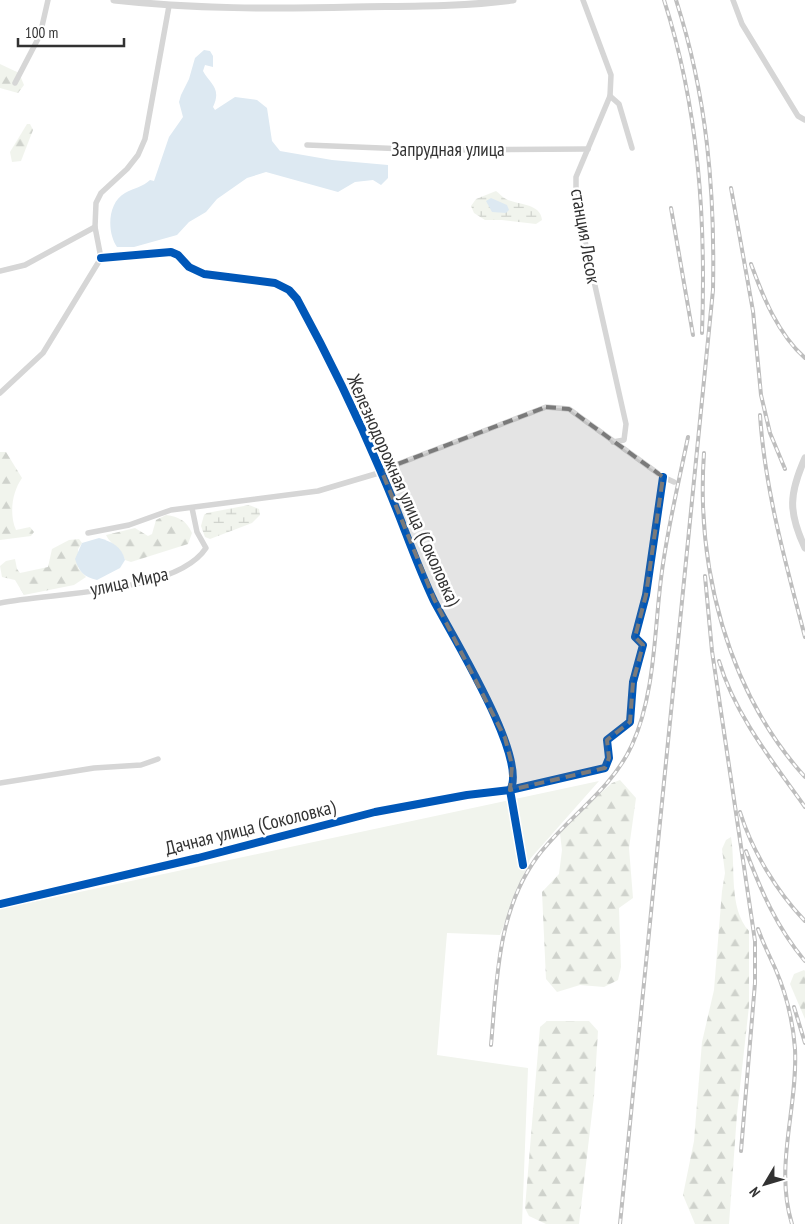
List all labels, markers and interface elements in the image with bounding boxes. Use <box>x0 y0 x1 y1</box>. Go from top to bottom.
scale bar <box>18 15 124 47</box>
text: 100 m <box>25 23 58 42</box>
street label: Запрудная улица <box>391 137 505 161</box>
street label: станция Лесок <box>566 187 606 286</box>
street label: Железнодорожная улица (Соколовка) <box>342 370 466 610</box>
street label: улица Мира <box>88 561 170 601</box>
street label: Дачная улица (Соколовка) <box>162 794 338 860</box>
north arrow <box>740 1159 790 1209</box>
text: N <box>745 1183 764 1201</box>

